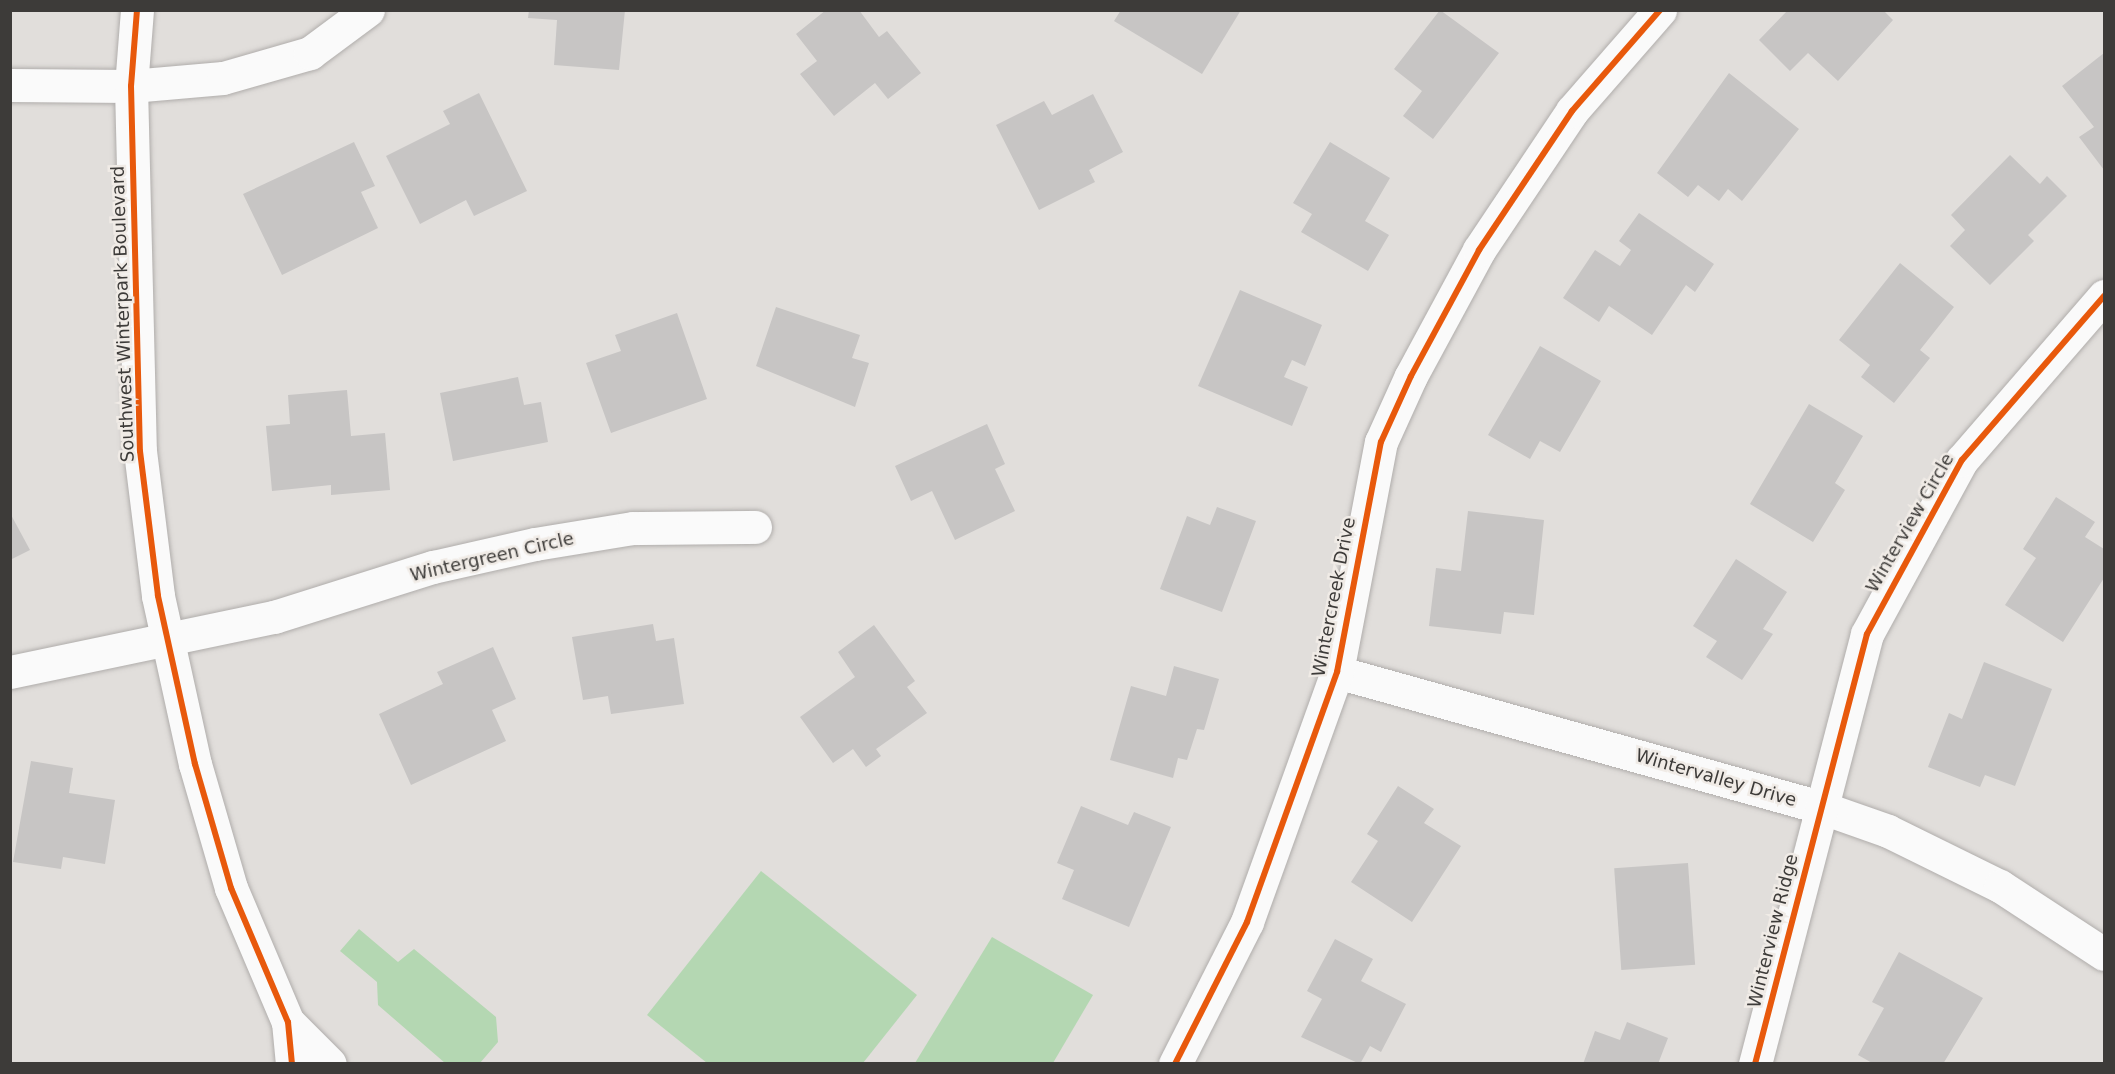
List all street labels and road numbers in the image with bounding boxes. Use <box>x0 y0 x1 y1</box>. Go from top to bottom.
street label: Southwest Winterpark Boulevard <box>107 165 139 463</box>
street label: Winterview Circle <box>1861 450 1959 596</box>
street label: Wintercreek Drive <box>1308 515 1360 679</box>
street label: Wintergreen Circle <box>408 528 576 586</box>
street label: Wintervalley Drive <box>1633 745 1799 811</box>
street label: Winterview Ridge <box>1743 852 1803 1010</box>

